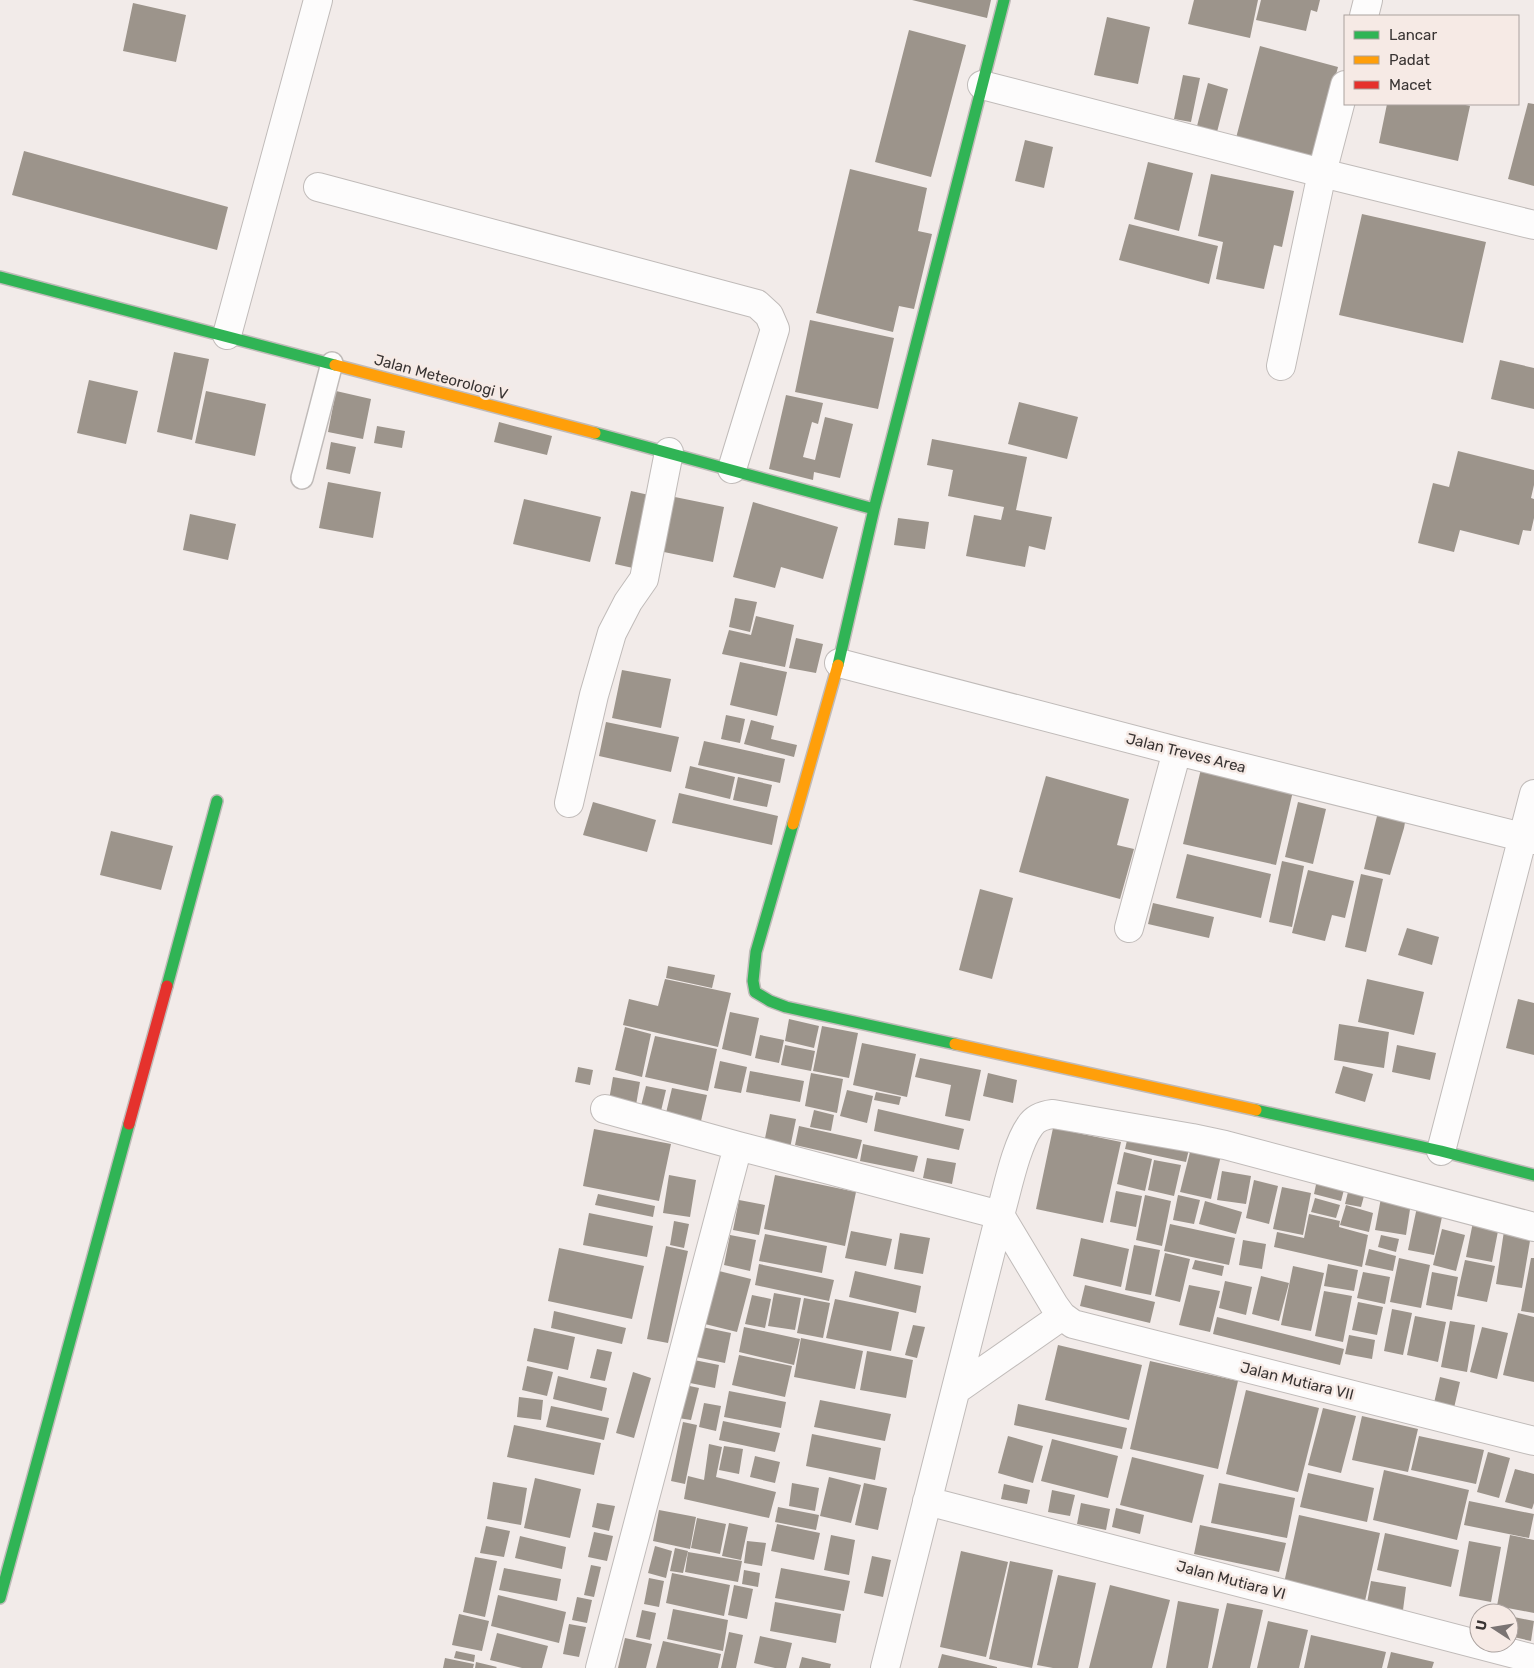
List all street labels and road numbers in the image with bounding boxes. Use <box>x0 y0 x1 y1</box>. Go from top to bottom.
street label: Jalan Meteorologi V <box>372 350 510 404</box>
street label: Jalan Treves Area <box>1124 729 1248 777</box>
street label: Jalan Mutiara VII <box>1238 1358 1356 1404</box>
street label: Jalan Mutiara VI <box>1174 1557 1288 1603</box>

